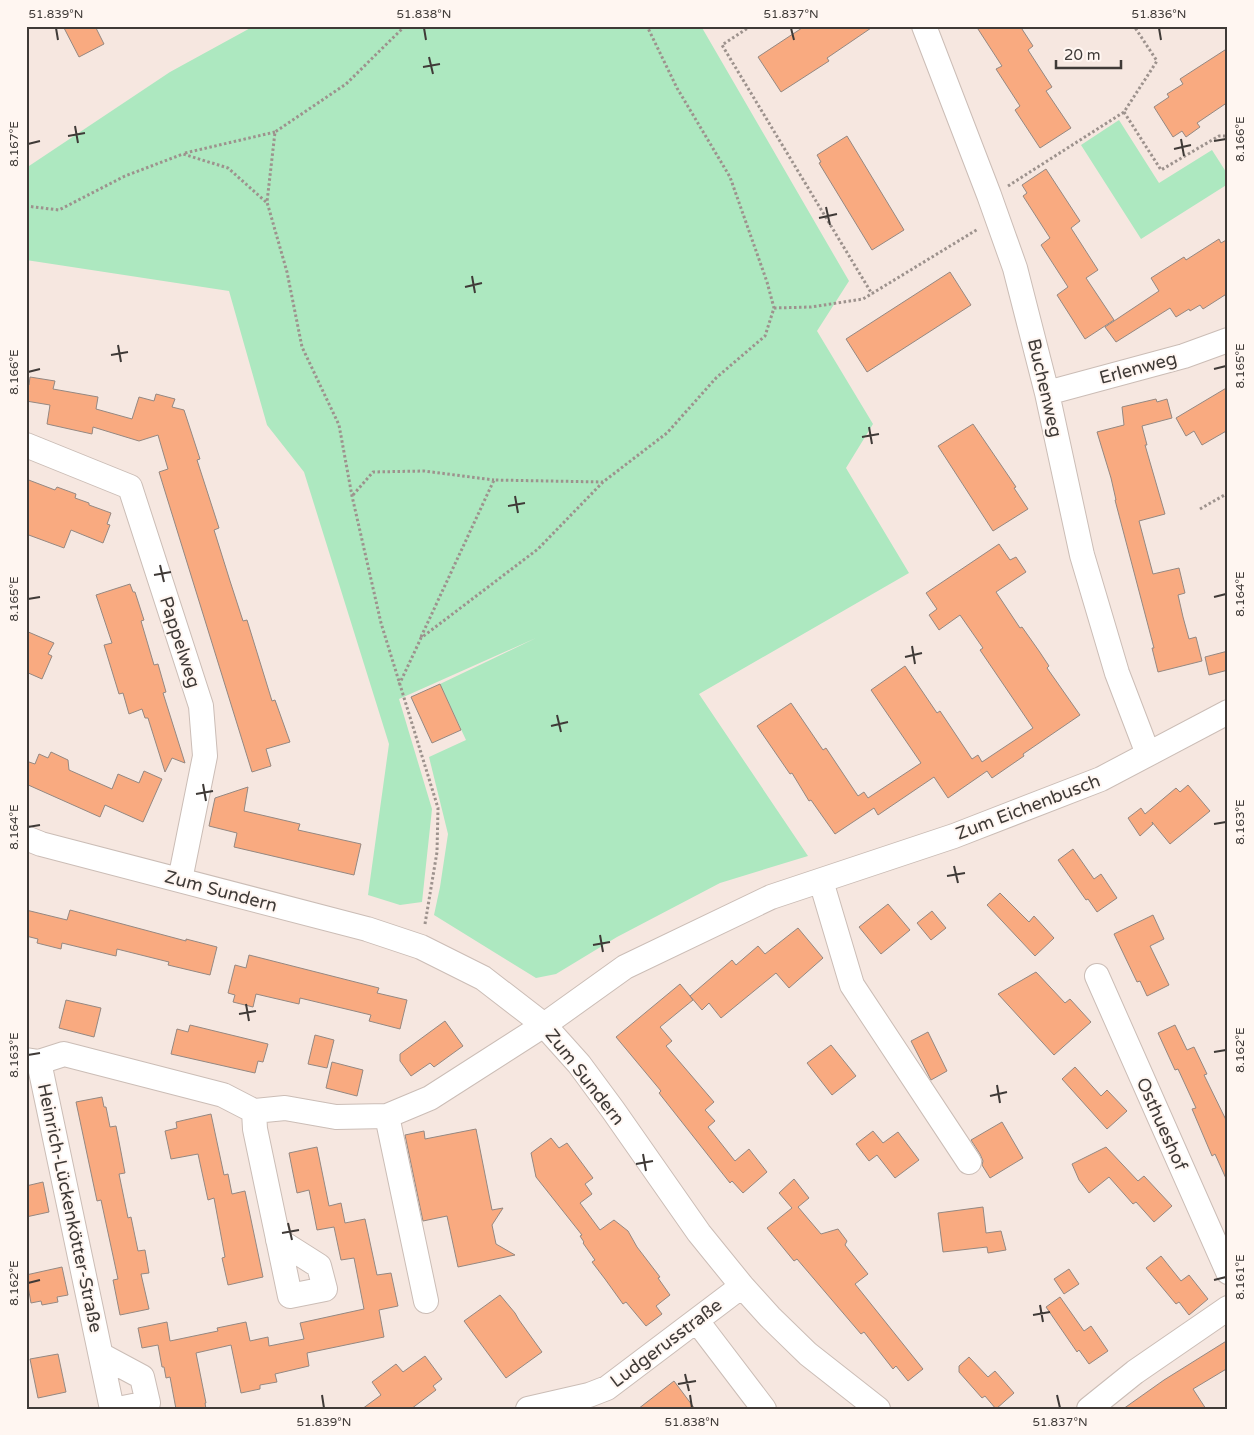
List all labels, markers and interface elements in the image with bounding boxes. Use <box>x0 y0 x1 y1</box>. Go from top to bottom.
text: 51.839°N <box>29 7 83 21</box>
text: 51.838°N <box>397 7 451 21</box>
text: 51.837°N <box>763 7 819 21</box>
text: 51.836°N <box>1132 7 1186 21</box>
scale bar <box>1056 38 1122 70</box>
text: 20 m <box>1064 46 1101 64</box>
text: 8.166°E <box>1233 116 1247 162</box>
text: 8.167°E <box>7 121 21 167</box>
street label: Buchenweg <box>1023 337 1067 439</box>
text: 8.165°E <box>1233 343 1247 389</box>
street label: Erlenweg <box>1097 347 1179 389</box>
text: 8.166°E <box>7 349 21 395</box>
text: 8.164°E <box>1233 571 1247 617</box>
text: 8.165°E <box>7 576 21 622</box>
street label: Pappelweg <box>155 594 205 690</box>
street label: Zum Eichenbusch <box>953 769 1103 845</box>
text: 8.163°E <box>1233 799 1247 845</box>
text: 8.164°E <box>7 804 21 850</box>
street label: Zum Sundern <box>162 865 280 917</box>
street label: Zum Sundern <box>541 1025 629 1129</box>
text: 8.162°E <box>1233 1027 1247 1073</box>
text: 8.163°E <box>7 1032 21 1078</box>
street label: Osthueshof <box>1132 1074 1192 1174</box>
street label: Heinrich-Lückenkötter-Straße <box>33 1082 107 1334</box>
text: 8.161°E <box>1233 1254 1247 1300</box>
text: 8.162°E <box>7 1260 21 1306</box>
street label: Ludgerusstraße <box>606 1294 726 1392</box>
text: 51.839°N <box>297 1415 351 1429</box>
text: 51.838°N <box>665 1415 719 1429</box>
text: 51.837°N <box>1032 1415 1088 1429</box>

